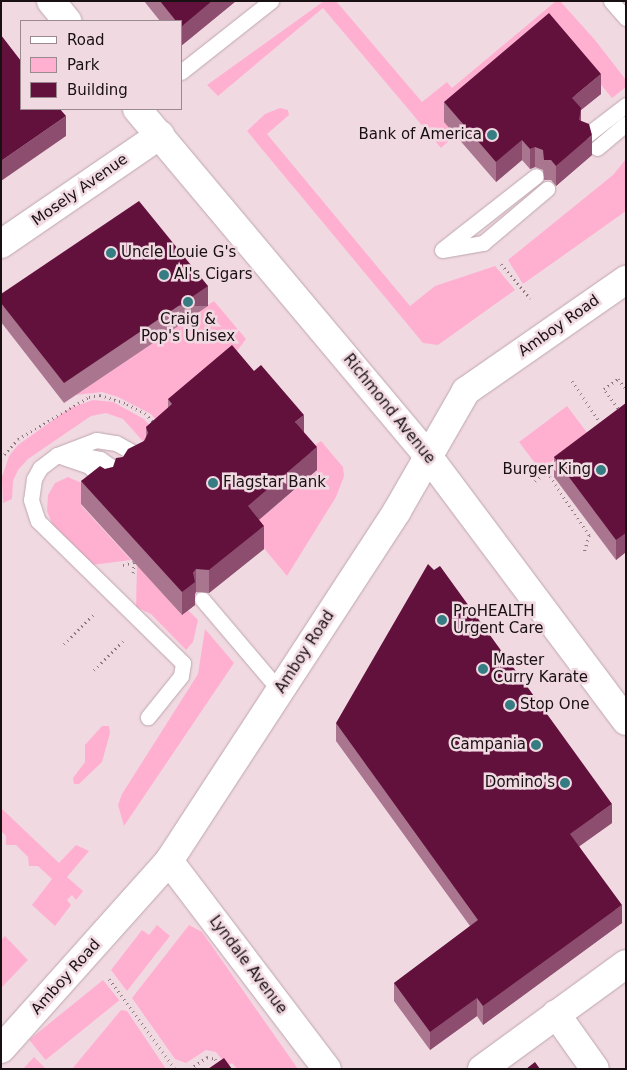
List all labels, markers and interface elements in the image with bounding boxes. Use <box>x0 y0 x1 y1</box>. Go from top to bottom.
legend <box>20 20 182 110</box>
text: Road <box>67 31 105 49</box>
text: Park <box>67 56 99 74</box>
text: Building <box>67 81 128 99</box>
place label: Bank of America <box>358 126 482 144</box>
marker: Bank of America <box>486 129 498 141</box>
street label: Mosely Avenue <box>29 150 131 230</box>
place label: Uncle Louie G's <box>121 244 236 262</box>
marker: Uncle Louie G's <box>105 247 117 259</box>
place label: Al's Cigars <box>174 266 252 284</box>
marker: Al's Cigars <box>158 269 170 281</box>
street label: Amboy Road <box>515 291 603 361</box>
marker: Craig & Pop's Unisex <box>182 296 194 308</box>
place label: Craig & Pop's Unisex <box>141 310 235 345</box>
street label: Richmond Avenue <box>339 351 439 467</box>
place label: Burger King <box>503 461 591 479</box>
marker: Burger King <box>595 464 607 476</box>
place label: Flagstar Bank <box>223 474 326 492</box>
marker: Flagstar Bank <box>207 477 219 489</box>
place label: ProHEALTH Urgent Care <box>453 602 544 637</box>
street label: Amboy Road <box>272 607 338 697</box>
marker: ProHEALTH Urgent Care <box>435 613 449 627</box>
place label: Master Curry Karate <box>493 651 588 686</box>
marker: Master Curry Karate <box>477 663 489 675</box>
place label: Stop One <box>520 696 589 714</box>
marker: Stop One <box>504 699 516 711</box>
place label: Campania <box>450 736 526 754</box>
marker: Campania <box>530 739 542 751</box>
place label: Domino's <box>485 774 555 792</box>
marker: Domino's <box>559 777 571 789</box>
street label: Lyndale Avenue <box>205 912 291 1018</box>
street label: Amboy Road <box>28 936 104 1018</box>

